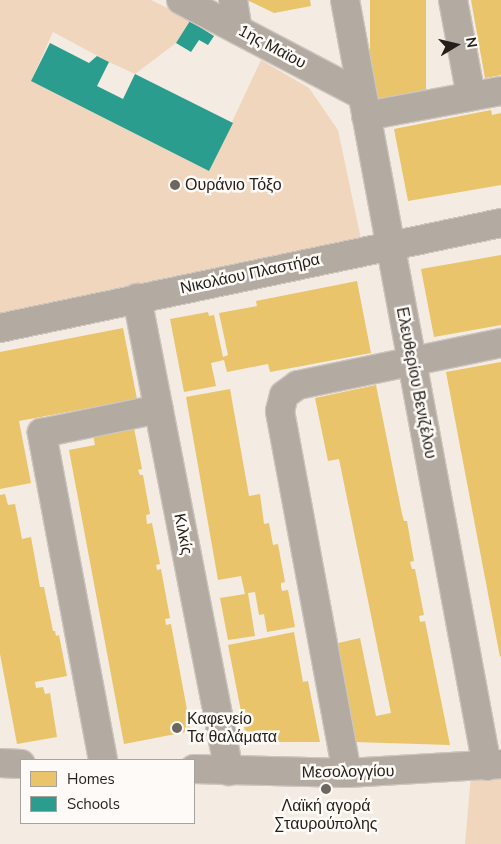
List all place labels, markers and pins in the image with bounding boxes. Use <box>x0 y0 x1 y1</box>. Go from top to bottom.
place label: Ουράνιο Τόξο <box>185 175 282 195</box>
marker: Ουράνιο Τόξο <box>169 179 181 191</box>
place label: Καφενείο Τα θαλάματα <box>187 709 277 747</box>
marker: Καφενείο Τα θαλάματα <box>171 722 183 734</box>
marker: Λαϊκή αγορά Σταυρούπολης <box>320 783 332 795</box>
place label: Λαϊκή αγορά Σταυρούπολης <box>274 796 378 834</box>

